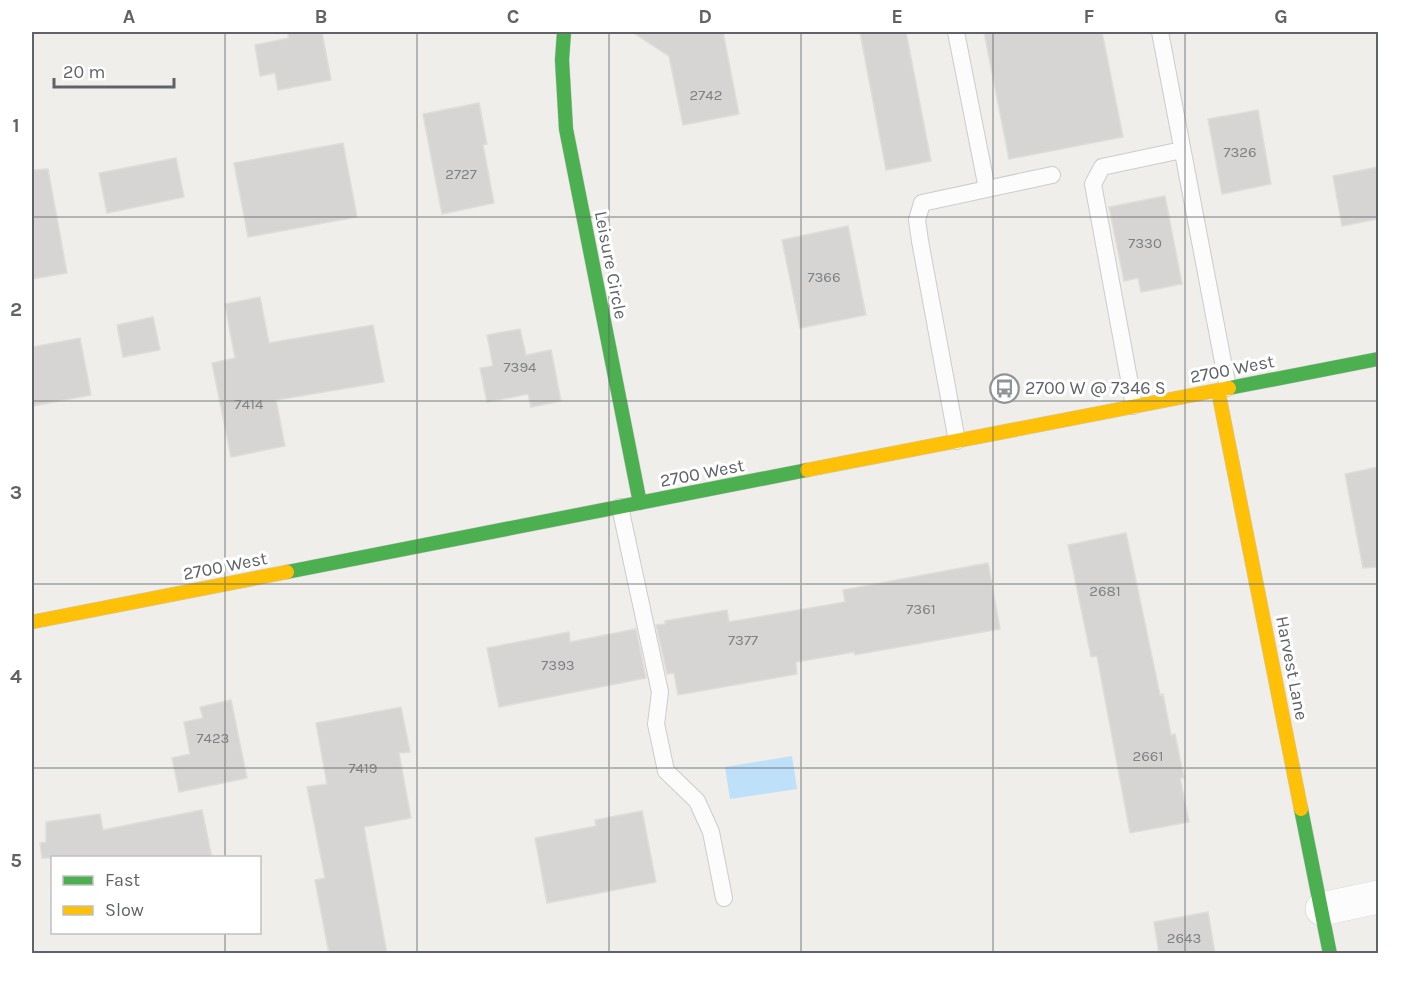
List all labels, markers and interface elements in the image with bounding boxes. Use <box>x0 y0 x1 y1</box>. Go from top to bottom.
text: A <box>123 5 136 28</box>
text: B <box>315 5 327 28</box>
text: C <box>507 5 519 28</box>
text: D <box>698 5 712 28</box>
text: E <box>891 5 903 28</box>
text: F <box>1084 5 1095 28</box>
text: G <box>1274 5 1288 28</box>
scale bar <box>54 51 174 89</box>
text: 20 m <box>63 61 105 83</box>
house number: 2742 <box>690 86 722 104</box>
text: 1 <box>12 114 20 137</box>
house number: 7326 <box>1223 143 1257 161</box>
house number: 2727 <box>445 165 477 183</box>
street label: Leisure Circle <box>590 209 632 321</box>
house number: 7330 <box>1128 234 1162 252</box>
house number: 7366 <box>807 268 841 286</box>
text: 2 <box>10 298 22 321</box>
street label: 2700 West <box>1188 350 1276 388</box>
house number: 7394 <box>504 358 537 376</box>
bus stop icon: 2700 W @ 7346 S <box>988 372 1020 404</box>
place label: 2700 W @ 7346 S <box>1025 377 1166 399</box>
house number: 7414 <box>235 395 264 413</box>
street label: 2700 West <box>658 454 746 492</box>
text: 3 <box>10 481 22 504</box>
street label: 2700 West <box>181 547 269 585</box>
house number: 2681 <box>1089 582 1121 600</box>
house number: 7361 <box>906 600 936 618</box>
street label: Harvest Lane <box>1271 614 1313 722</box>
house number: 7377 <box>728 631 758 649</box>
house number: 7393 <box>541 656 575 674</box>
text: 4 <box>10 665 22 688</box>
house number: 7423 <box>197 729 229 747</box>
house number: 2661 <box>1133 747 1163 765</box>
house number: 7419 <box>348 759 378 777</box>
text: 5 <box>10 849 22 872</box>
legend <box>51 856 261 934</box>
text: Fast <box>105 869 140 891</box>
text: Slow <box>105 899 144 921</box>
house number: 2643 <box>1167 929 1201 947</box>

